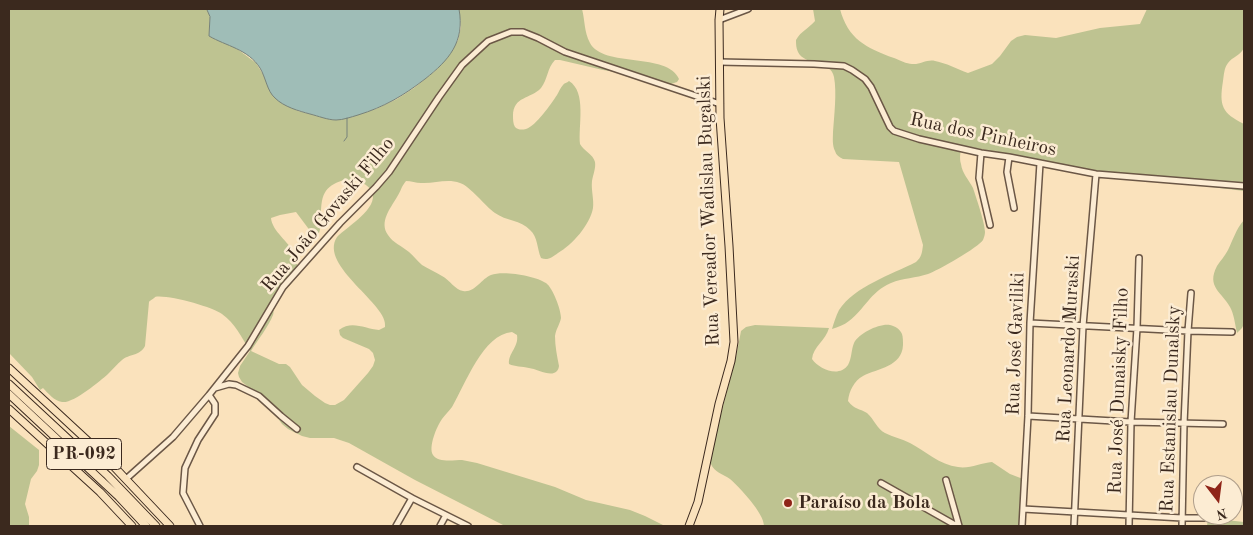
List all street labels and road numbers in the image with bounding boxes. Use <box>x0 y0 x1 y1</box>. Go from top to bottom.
street label: Rua Vereador Wadislau Bugalski <box>693 75 725 347</box>
street label: Rua dos Pinheiros <box>908 108 1058 162</box>
street label: Rua João Govaski Filho <box>257 133 399 297</box>
street label: Rua Leonardo Muraski <box>1053 255 1085 443</box>
street label: Rua José Gaviliki <box>1002 272 1030 416</box>
street label: Rua José Dunaisky Filho <box>1104 287 1134 495</box>
street label: Rua Estanislau Dunalsky <box>1156 305 1186 513</box>
road number: PR-092 <box>46 438 122 469</box>

